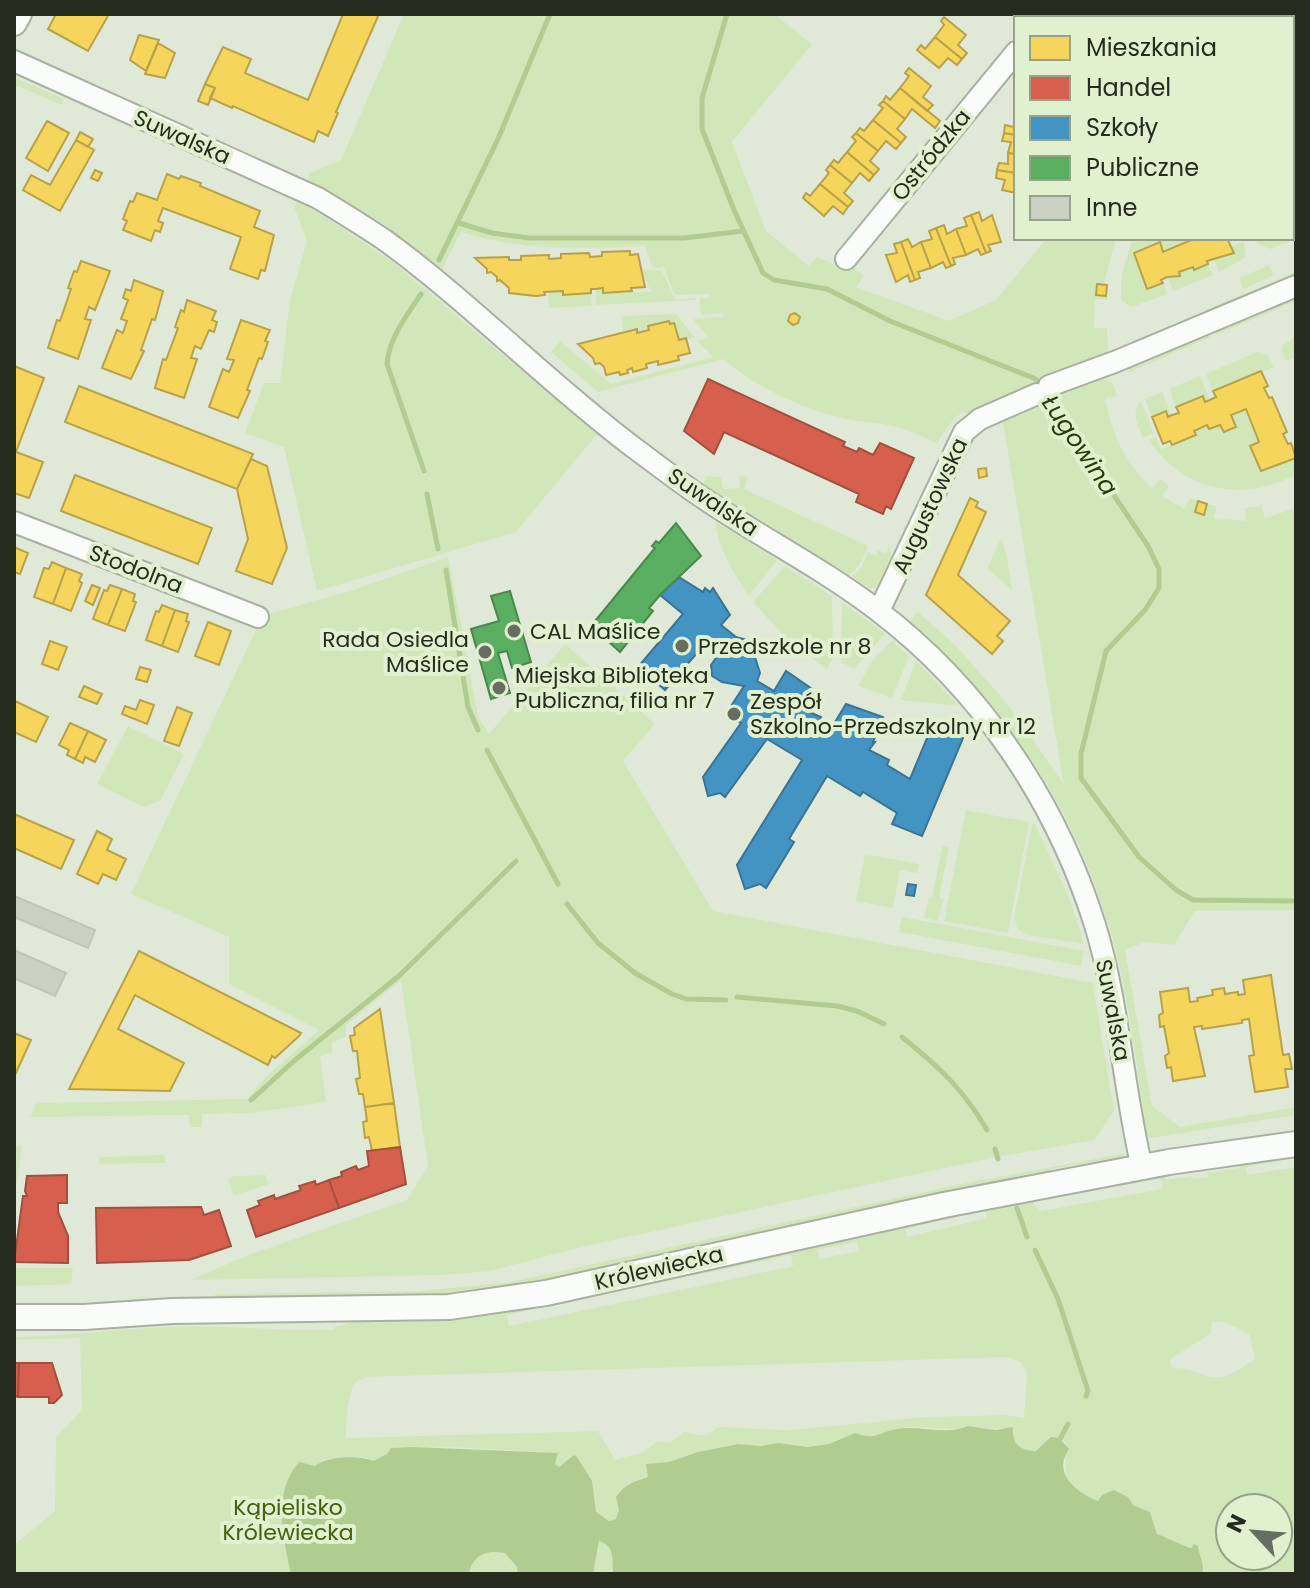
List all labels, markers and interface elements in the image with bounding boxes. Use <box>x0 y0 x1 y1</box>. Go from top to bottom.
legend <box>1014 16 1294 240</box>
text: Mieszkania <box>1086 31 1217 64</box>
text: Handel <box>1086 71 1171 104</box>
street label: Suwalska <box>129 102 235 172</box>
street label: Ostródzka <box>884 102 978 208</box>
text: Szkoły <box>1086 111 1159 144</box>
text: Publiczne <box>1086 151 1199 184</box>
text: Inne <box>1086 191 1138 224</box>
water label: Ługowina <box>1034 388 1126 502</box>
street label: Augustowska <box>885 433 975 579</box>
street label: Suwalska <box>662 460 764 544</box>
street label: Stodolna <box>85 537 187 601</box>
place label: CAL Maślice <box>530 616 660 647</box>
marker: CAL Maślice <box>505 622 523 640</box>
place label: Rada Osiedla Maślice <box>322 624 469 680</box>
place label: Przedszkole nr 8 <box>698 631 871 662</box>
marker: Przedszkole nr 8 <box>673 637 691 655</box>
marker: Rada Osiedla Maślice <box>476 643 494 661</box>
place label: Miejska Biblioteka Publiczna, filia nr 7 <box>515 660 714 716</box>
marker: Miejska Biblioteka Publiczna, filia nr 7 <box>490 679 508 697</box>
place label: Zespół Szkolno-Przedszkolny nr 12 <box>750 686 1036 742</box>
marker: Zespół Szkolno-Przedszkolny nr 12 <box>725 705 743 723</box>
street label: Suwalska <box>1088 956 1138 1064</box>
street label: Królewiecka <box>592 1238 726 1298</box>
park label: Kąpielisko Królewiecka <box>222 1492 354 1548</box>
north arrow <box>1214 1492 1294 1572</box>
text: N <box>1219 1509 1254 1538</box>

